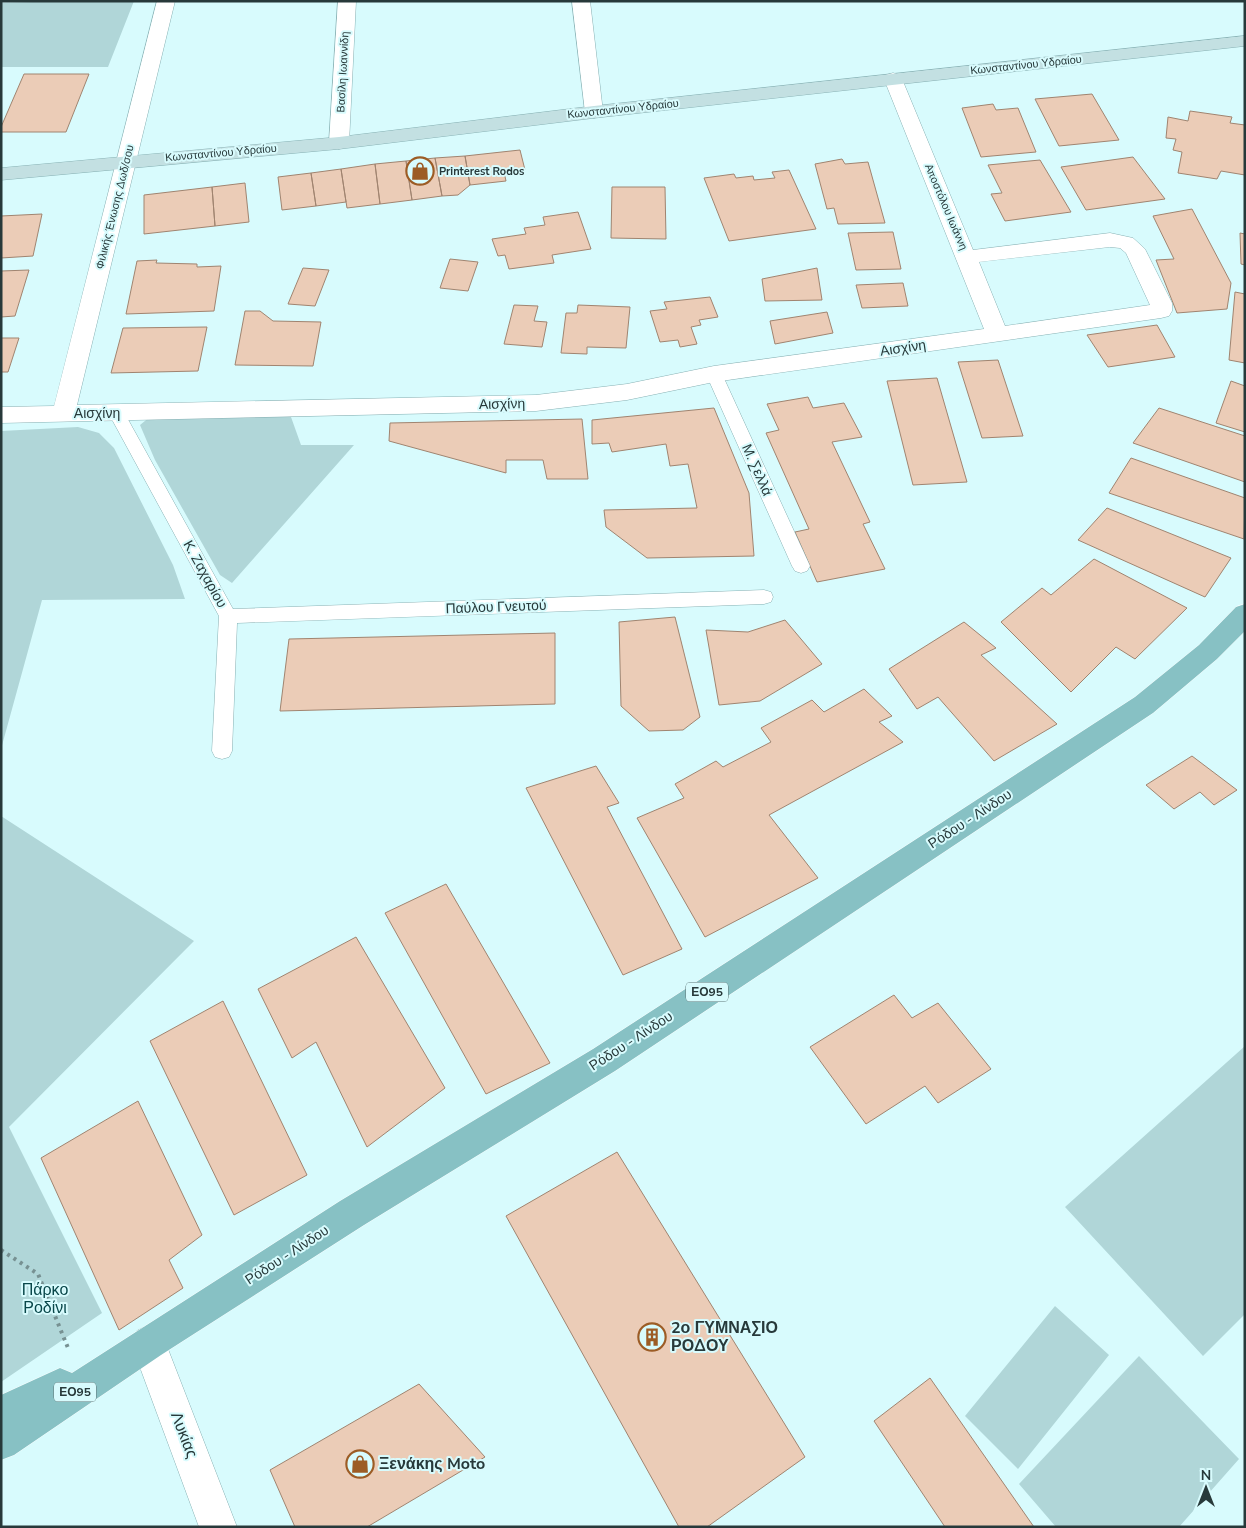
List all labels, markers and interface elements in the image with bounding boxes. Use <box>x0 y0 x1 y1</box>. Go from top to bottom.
street label: Βασίλη Ιωαννίδη <box>333 31 353 113</box>
street label: Κωνσταντίνου Υδραίου <box>969 52 1083 78</box>
street label: Κωνσταντίνου Υδραίου <box>566 96 680 122</box>
street label: Κωνσταντίνου Υδραίου <box>165 141 277 165</box>
street label: Φιλικής Ένωσης Δωδ/σου <box>92 143 138 271</box>
shop icon: Printerest Rodos <box>405 156 435 186</box>
street label: Αποστόλου Ιωάννη <box>921 162 971 252</box>
place label: Printerest Rodos <box>439 164 524 179</box>
street label: Αισχίνη <box>879 335 927 361</box>
street label: Αισχίνη <box>479 394 525 414</box>
street label: Αισχίνη <box>74 404 120 423</box>
street label: Μ. Σελλά <box>737 441 777 499</box>
street label: Κ. Ζαχαρίου <box>179 537 231 611</box>
street label: Παύλου Γνευτού <box>445 596 547 618</box>
street label: Ρόδου - Λίνδου <box>924 785 1016 853</box>
road number: ΕΟ95 <box>686 982 728 1002</box>
street label: Ρόδου - Λίνδου <box>585 1007 677 1075</box>
street label: Ρόδου - Λίνδου <box>241 1221 333 1289</box>
park label: Πάρκο Ροδίνι <box>22 1279 68 1319</box>
place label: 2ο ΓΥΜΝΑΣΙΟ ΡΟΔΟΥ <box>671 1317 778 1357</box>
building icon: 2ο ΓΥΜΝΑΣΙΟ ΡΟΔΟΥ <box>637 1322 667 1352</box>
road number: ΕΟ95 <box>54 1382 96 1401</box>
street label: Λυκίας <box>165 1409 203 1462</box>
shop icon: Ξενάκης Moto <box>345 1449 375 1479</box>
place label: Ξενάκης Moto <box>379 1453 485 1475</box>
north arrow <box>1181 1463 1231 1513</box>
text: N <box>1201 1466 1211 1485</box>

